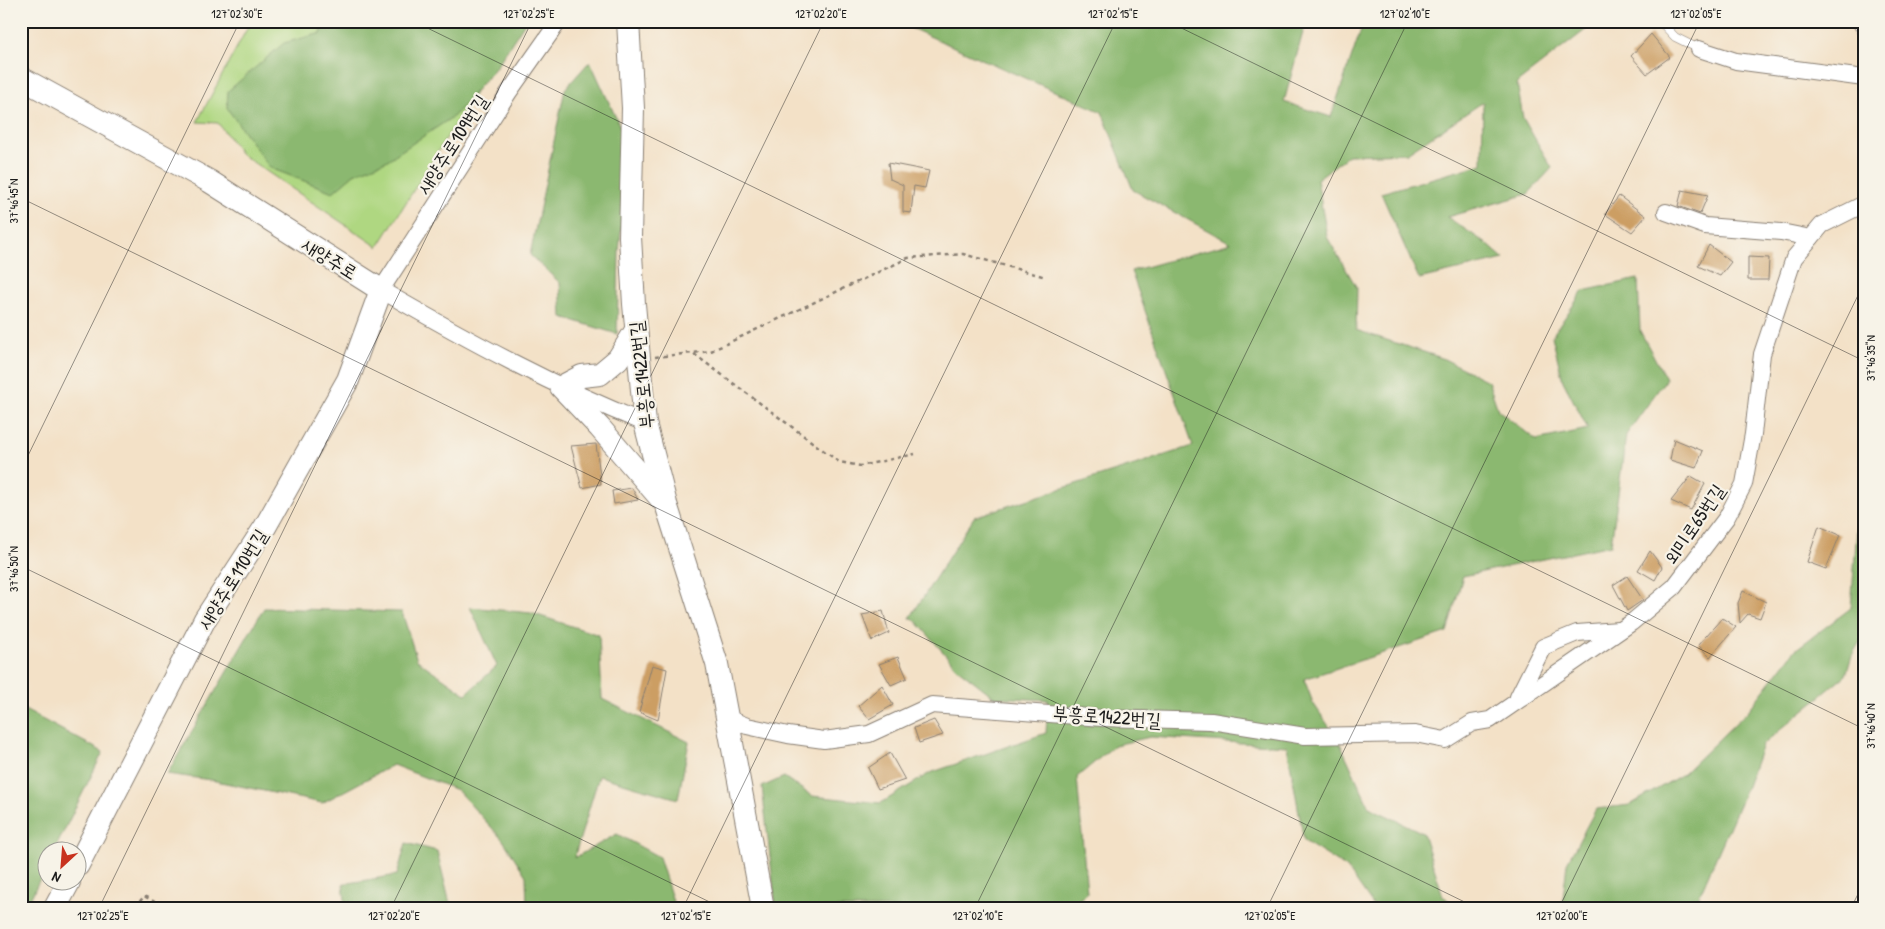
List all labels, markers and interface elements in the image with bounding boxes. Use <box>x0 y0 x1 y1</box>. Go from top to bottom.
text: 127°02'30"E <box>211 5 263 22</box>
text: 127°02'25"E <box>503 5 555 22</box>
text: 127°02'20"E <box>795 5 847 22</box>
text: 127°02'15"E <box>1088 5 1139 22</box>
text: 127°02'10"E <box>1380 5 1431 22</box>
text: 127°02'05"E <box>1670 5 1722 22</box>
street label: 새양주로109번길 <box>410 89 494 199</box>
text: 37°46'45"N <box>5 179 22 223</box>
street label: 새양주로 <box>297 231 363 285</box>
street label: 부흥로1422번길 <box>622 320 660 430</box>
text: 37°46'35"N <box>1862 335 1879 381</box>
street label: 외미로65번길 <box>1657 479 1731 569</box>
street label: 새양주로110번길 <box>191 524 273 634</box>
text: 37°46'50"N <box>5 546 22 592</box>
street label: 부흥로1422번길 <box>1052 699 1162 733</box>
text: 37°46'40"N <box>1862 703 1879 749</box>
north arrow <box>38 842 88 892</box>
text: N <box>48 868 64 888</box>
text: 127°02'25"E <box>77 907 129 924</box>
text: 127°02'20"E <box>368 907 420 924</box>
text: 127°02'15"E <box>661 907 712 924</box>
text: 127°02'10"E <box>953 907 1004 924</box>
text: 127°02'05"E <box>1244 907 1296 924</box>
text: 127°02'00"E <box>1536 907 1588 924</box>

